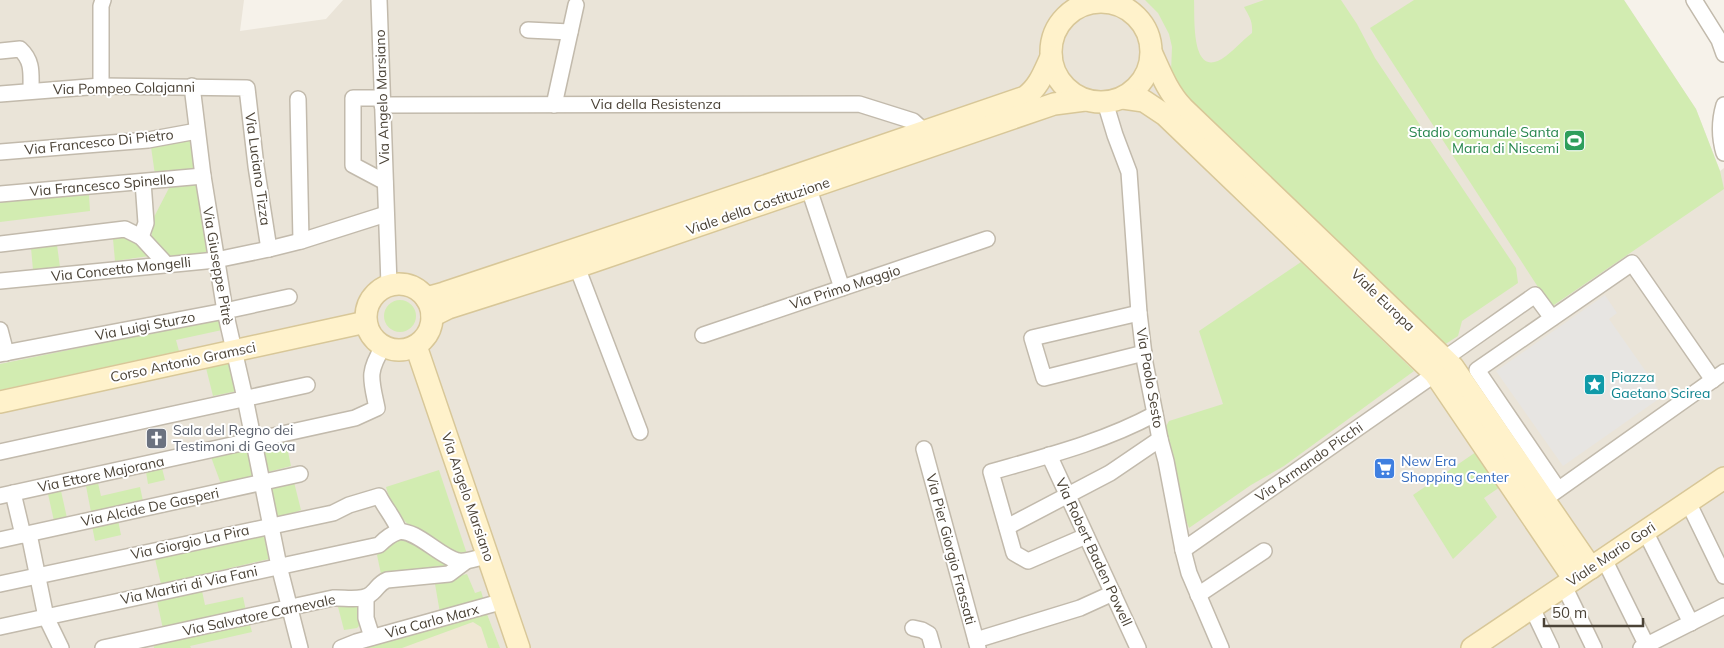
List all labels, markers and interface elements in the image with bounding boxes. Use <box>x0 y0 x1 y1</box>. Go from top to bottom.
street label: Via Angelo Marsiano <box>371 29 393 165</box>
street label: Via Pompeo Colajanni <box>53 78 195 98</box>
street label: Via della Resistenza <box>591 95 721 113</box>
street label: Via Luciano Tizza <box>241 111 275 227</box>
place label: Stadio comunale Santa Maria di Niscemi <box>1409 123 1559 157</box>
street label: Via Francesco Di Pietro <box>24 125 174 159</box>
sports icon: Stadio comunale Santa Maria di Niscemi <box>1563 128 1587 152</box>
street label: Via Francesco Spinello <box>29 170 175 200</box>
street label: Viale della Costituzione <box>684 173 832 239</box>
street label: Via Giuseppe Pitrè <box>199 206 237 326</box>
street label: Via Concetto Mongelli <box>50 253 192 285</box>
street label: Via Primo Maggio <box>787 261 903 313</box>
street label: Viale Europa <box>1347 265 1419 335</box>
street label: Via Luigi Sturzo <box>94 307 196 345</box>
street label: Via Paolo Sesto <box>1132 327 1168 429</box>
street label: Corso Antonio Gramsci <box>109 338 257 386</box>
place label: Piazza Gaetano Scirea <box>1611 368 1710 402</box>
place icon: Piazza Gaetano Scirea <box>1583 373 1607 397</box>
street label: Via Armando Picchi <box>1252 418 1366 506</box>
place label: Sala del Regno dei Testimoni di Geova <box>173 421 295 455</box>
church icon: Sala del Regno dei Testimoni di Geova <box>145 426 169 450</box>
street label: Via Angelo Marsiano <box>438 430 498 564</box>
street label: Via Ettore Majorana <box>36 452 166 496</box>
place label: New Era Shopping Center <box>1401 452 1510 486</box>
supermarket icon: New Era Shopping Center <box>1373 457 1397 481</box>
street label: Via Pier Giorgio Frassati <box>922 472 980 626</box>
street label: Via Robert Baden Powell <box>1052 475 1136 629</box>
street label: Via Alcide De Gasperi <box>79 484 221 530</box>
street label: Viale Mario Gori <box>1563 518 1659 590</box>
street label: Via Giorgio La Pira <box>129 521 251 563</box>
street label: Via Martiri di Via Fani <box>119 562 259 608</box>
street label: Via Salvatore Carnevale <box>181 590 337 640</box>
scale bar <box>1544 596 1643 628</box>
street label: Via Carlo Marx <box>383 600 481 642</box>
text: 50 m <box>1552 603 1587 622</box>

